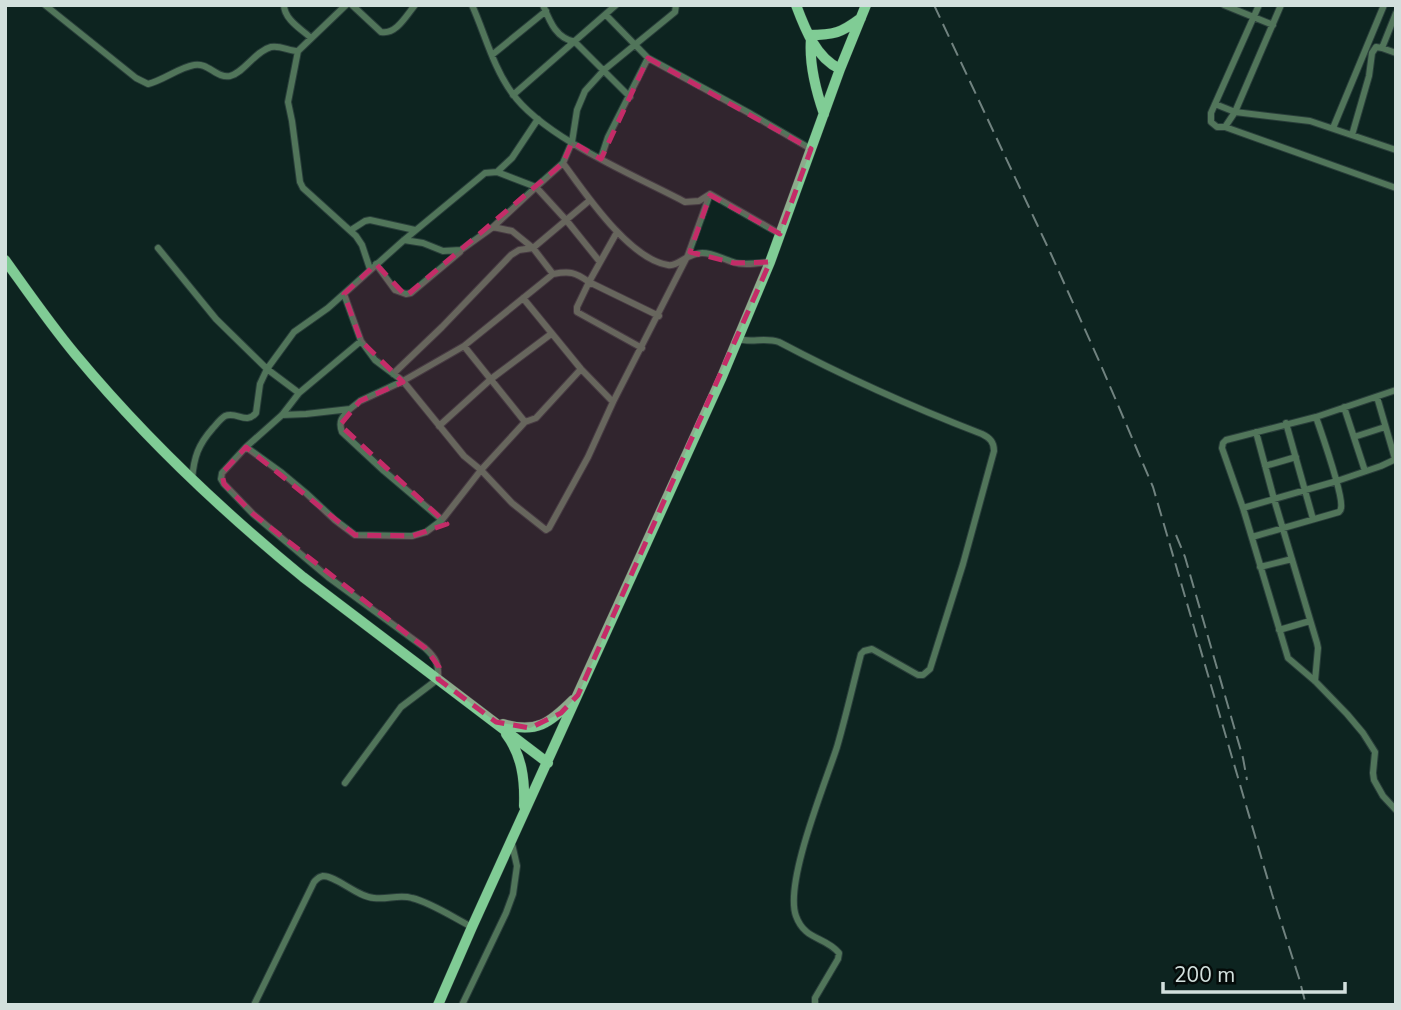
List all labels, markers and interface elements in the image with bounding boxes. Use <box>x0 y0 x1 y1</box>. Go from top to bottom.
scale bar <box>1163 950 1345 994</box>
text: 200 m <box>1174 961 1235 989</box>

